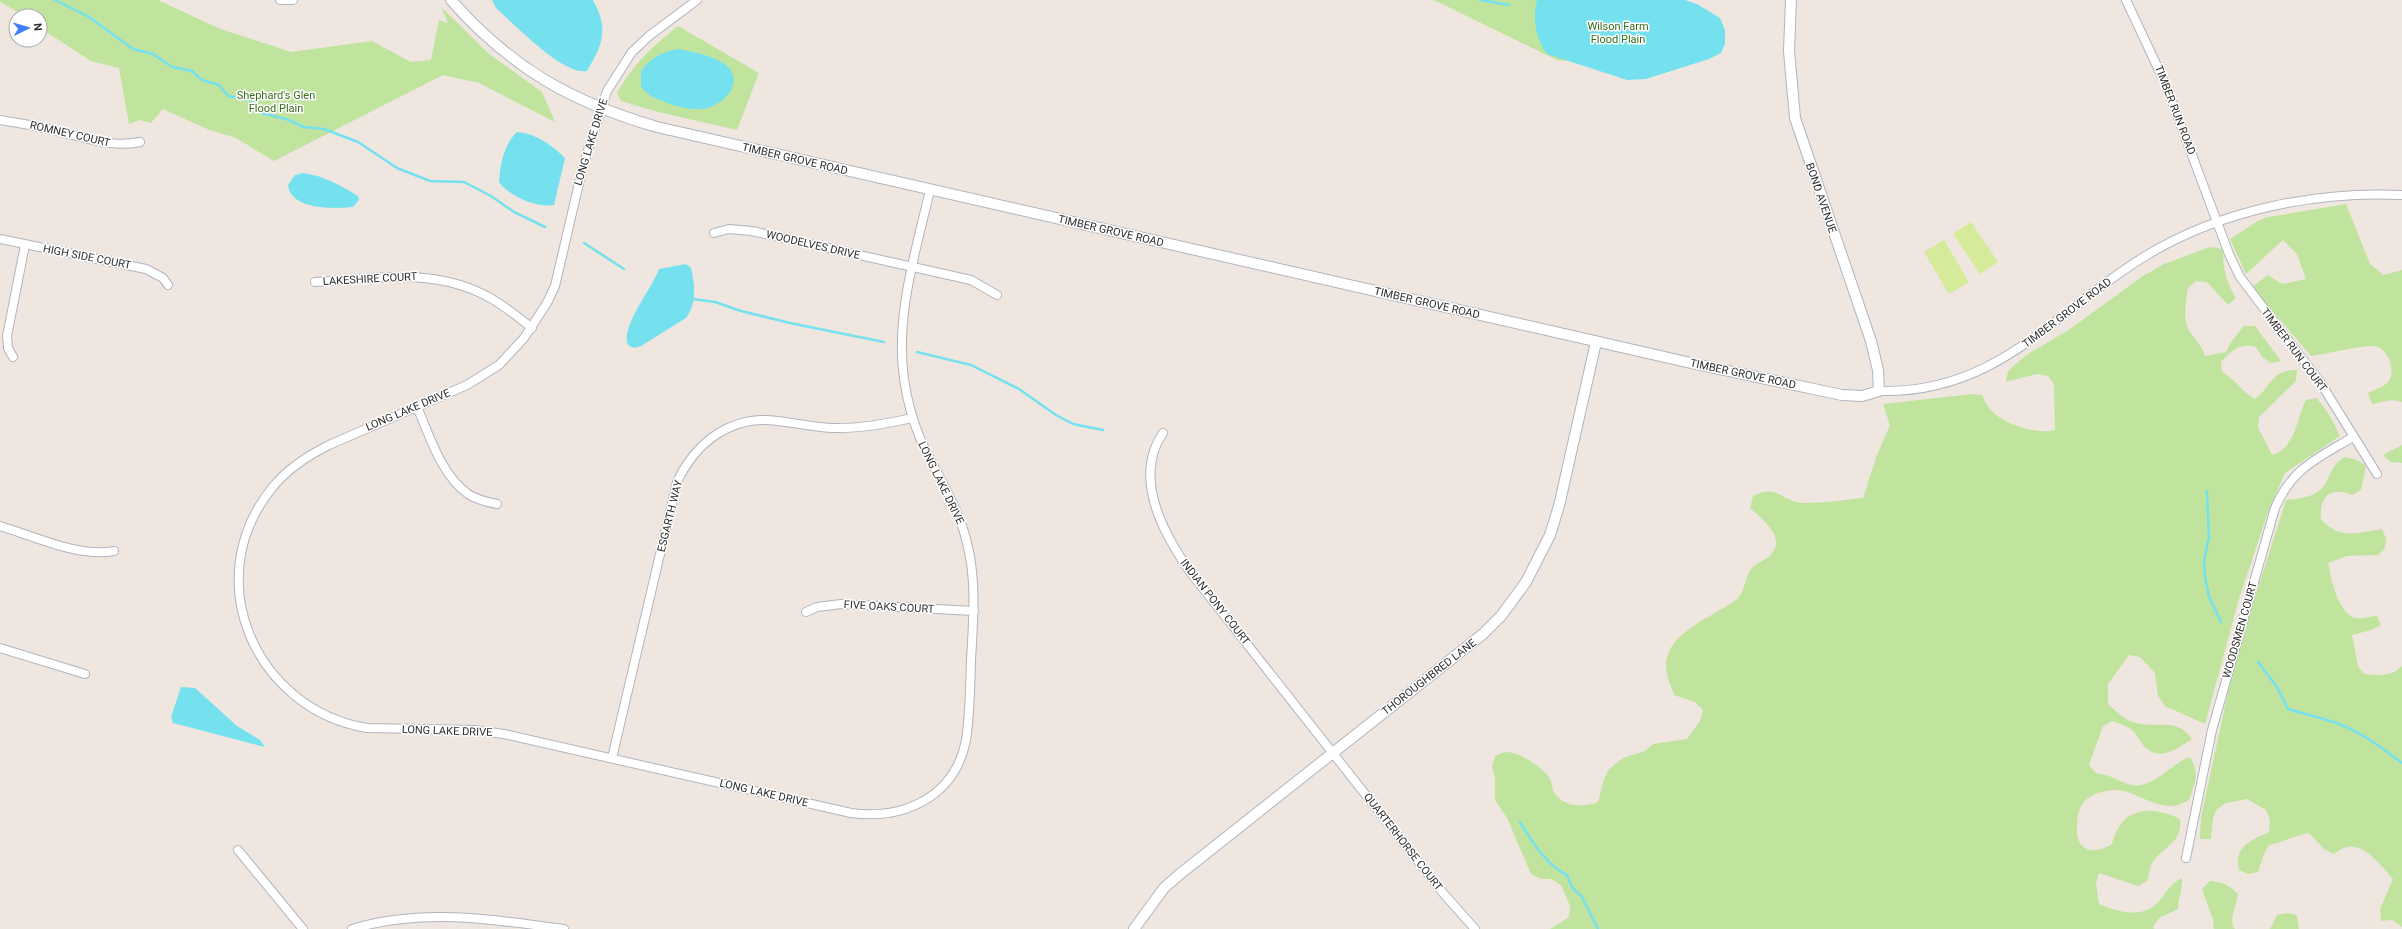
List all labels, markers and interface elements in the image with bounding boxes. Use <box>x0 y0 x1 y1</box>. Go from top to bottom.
north arrow <box>8 8 48 48</box>
park label: Wilson Farm Flood Plain <box>1587 20 1649 46</box>
text: N <box>31 23 44 32</box>
street label: TIMBER RUN ROAD <box>2152 63 2198 157</box>
park label: Shephard's Glen Flood Plain <box>237 89 315 115</box>
street label: LONG LAKE DRIVE <box>572 97 610 187</box>
street label: ROMNEY COURT <box>29 118 112 150</box>
street label: TIMBER GROVE ROAD <box>741 141 849 177</box>
street label: BOND AVENUE <box>1803 161 1839 235</box>
street label: TIMBER GROVE ROAD <box>1057 213 1165 249</box>
street label: WOODELVES DRIVE <box>765 228 861 262</box>
street label: HIGH SIDE COURT <box>42 242 133 272</box>
street label: LAKESHIRE COURT <box>323 270 418 288</box>
street label: TIMBER GROVE ROAD <box>2020 275 2114 351</box>
street label: TIMBER GROVE ROAD <box>1373 285 1481 321</box>
street label: TIMBER RUN COURT <box>2258 306 2330 395</box>
street label: TIMBER GROVE ROAD <box>1689 356 1797 392</box>
street label: LONG LAKE DRIVE <box>364 386 452 434</box>
street label: LONG LAKE DRIVE <box>915 439 967 527</box>
street label: ESGARTH WAY <box>655 478 685 553</box>
street label: INDIAN PONY COURT <box>1177 557 1253 648</box>
street label: WOODSMEN COURT <box>2220 580 2260 680</box>
street label: FIVE OAKS COURT <box>843 598 935 616</box>
street label: THOROUGHBRED LANE <box>1379 636 1479 718</box>
street label: LONG LAKE DRIVE <box>402 723 492 739</box>
street label: LONG LAKE DRIVE <box>718 776 810 810</box>
street label: QUARTERHORSE COURT <box>1361 791 1445 894</box>

